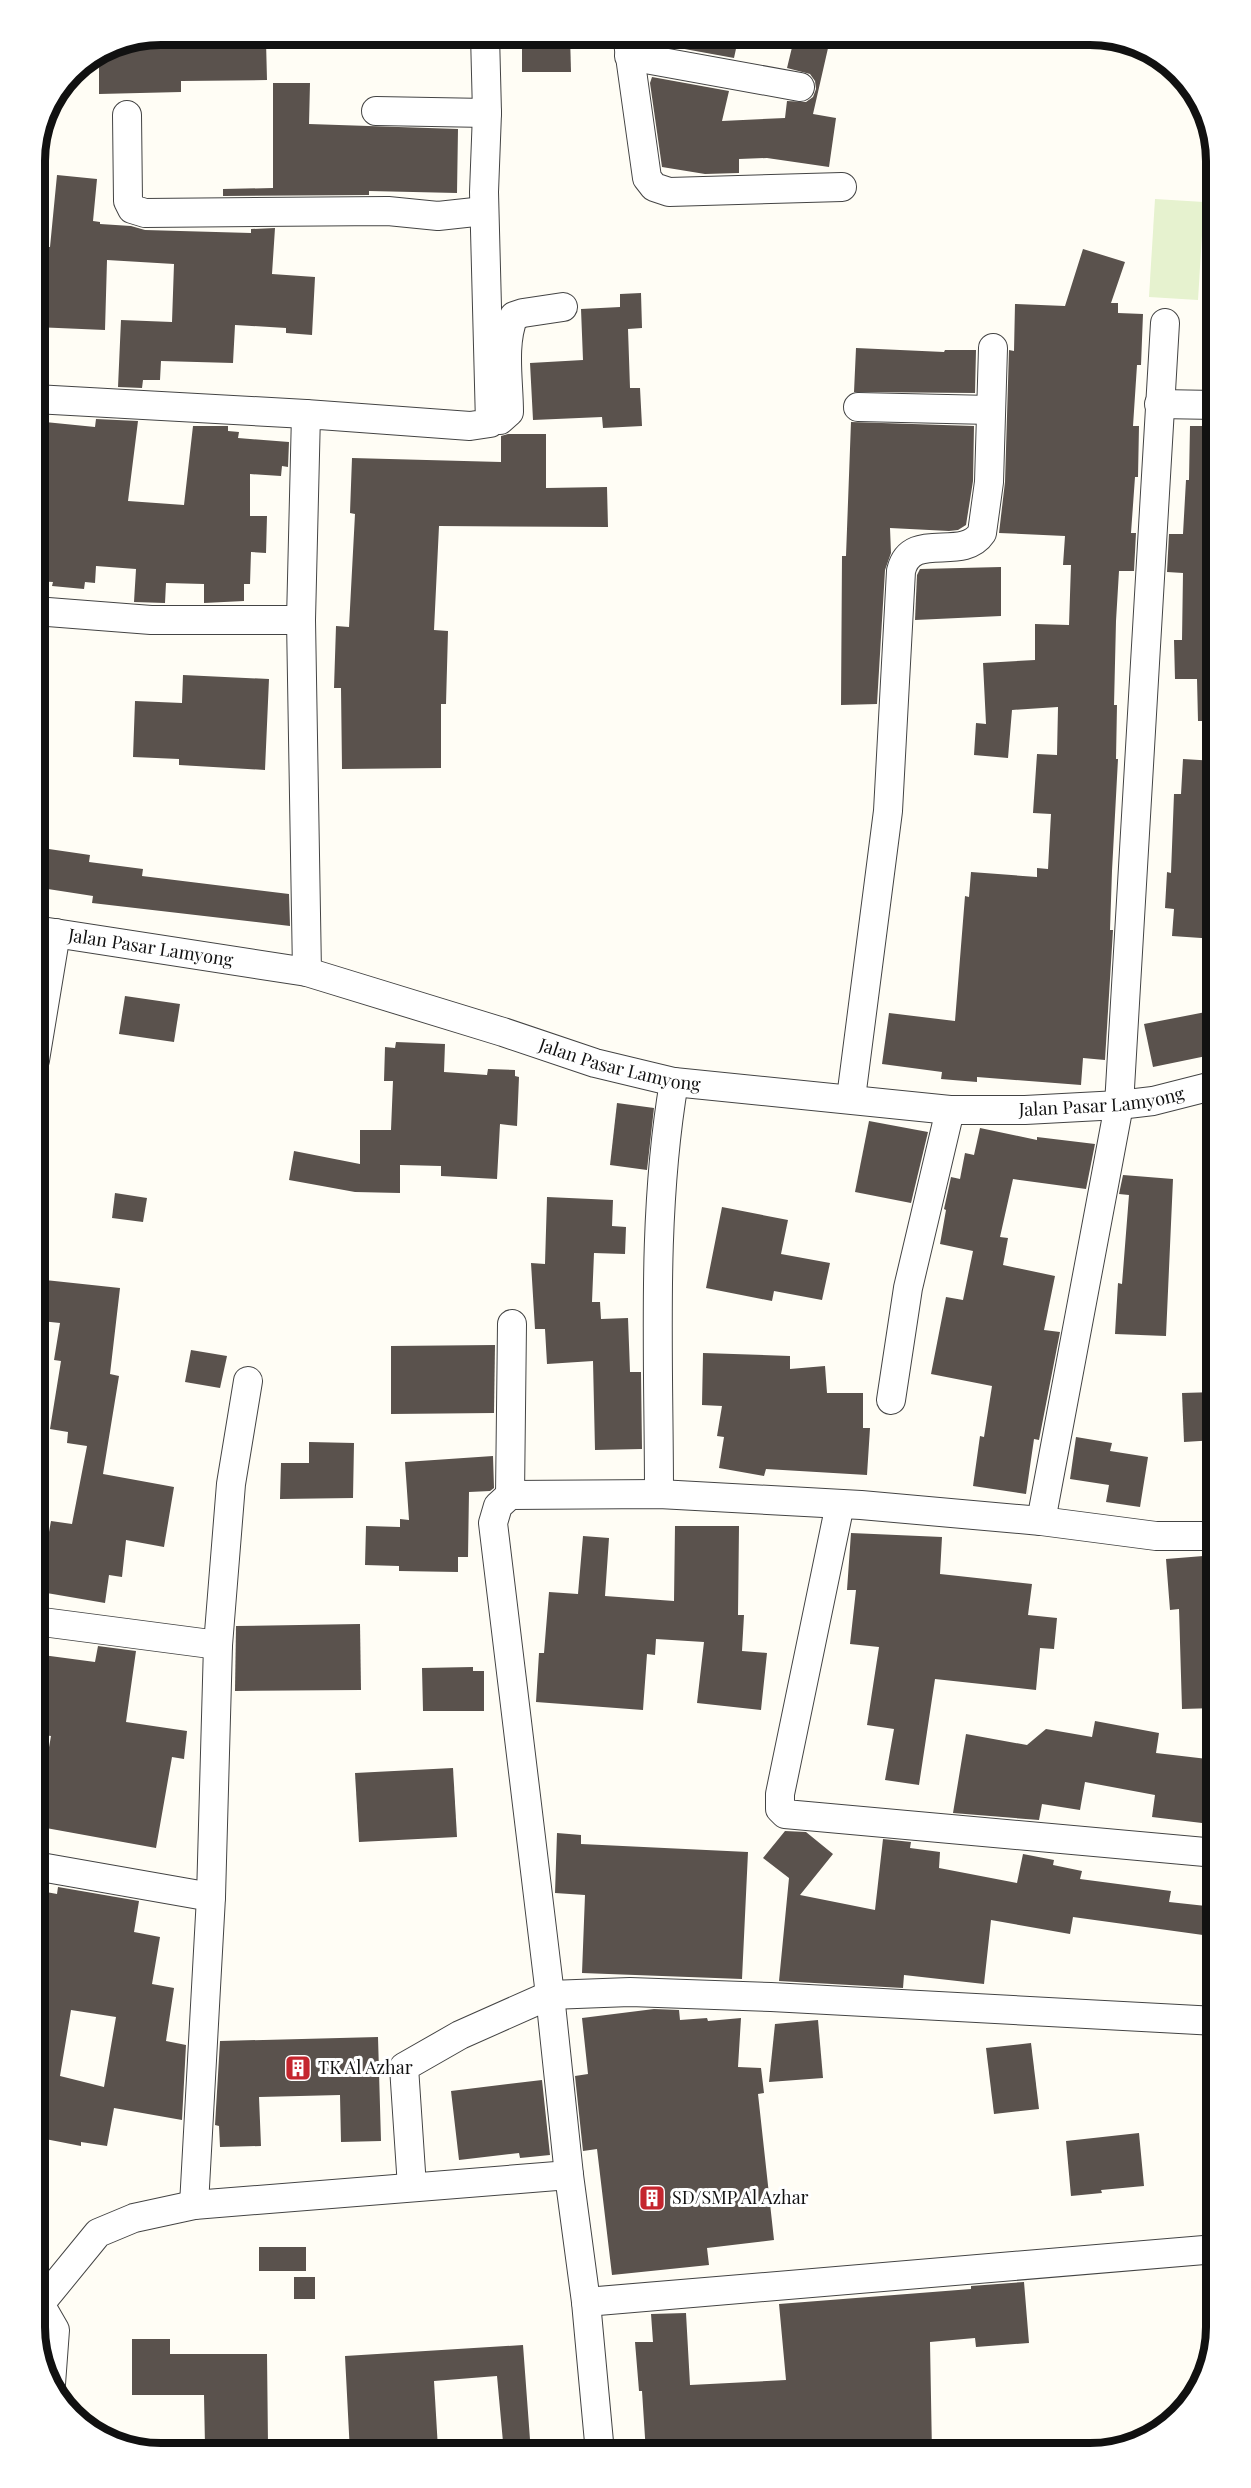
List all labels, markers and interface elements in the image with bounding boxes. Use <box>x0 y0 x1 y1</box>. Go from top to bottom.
street label: Jalan Pasar Lamyong <box>66 922 235 972</box>
street label: Jalan Pasar Lamyong <box>535 1032 702 1096</box>
street label: Jalan Pasar Lamyong <box>1018 1080 1187 1121</box>
building icon: TK Al Azhar <box>283 2053 313 2083</box>
place label: TK Al Azhar <box>318 2055 413 2079</box>
building icon: SD/SMP Al Azhar <box>637 2183 667 2213</box>
place label: SD/SMP Al Azhar <box>672 2185 809 2209</box>

